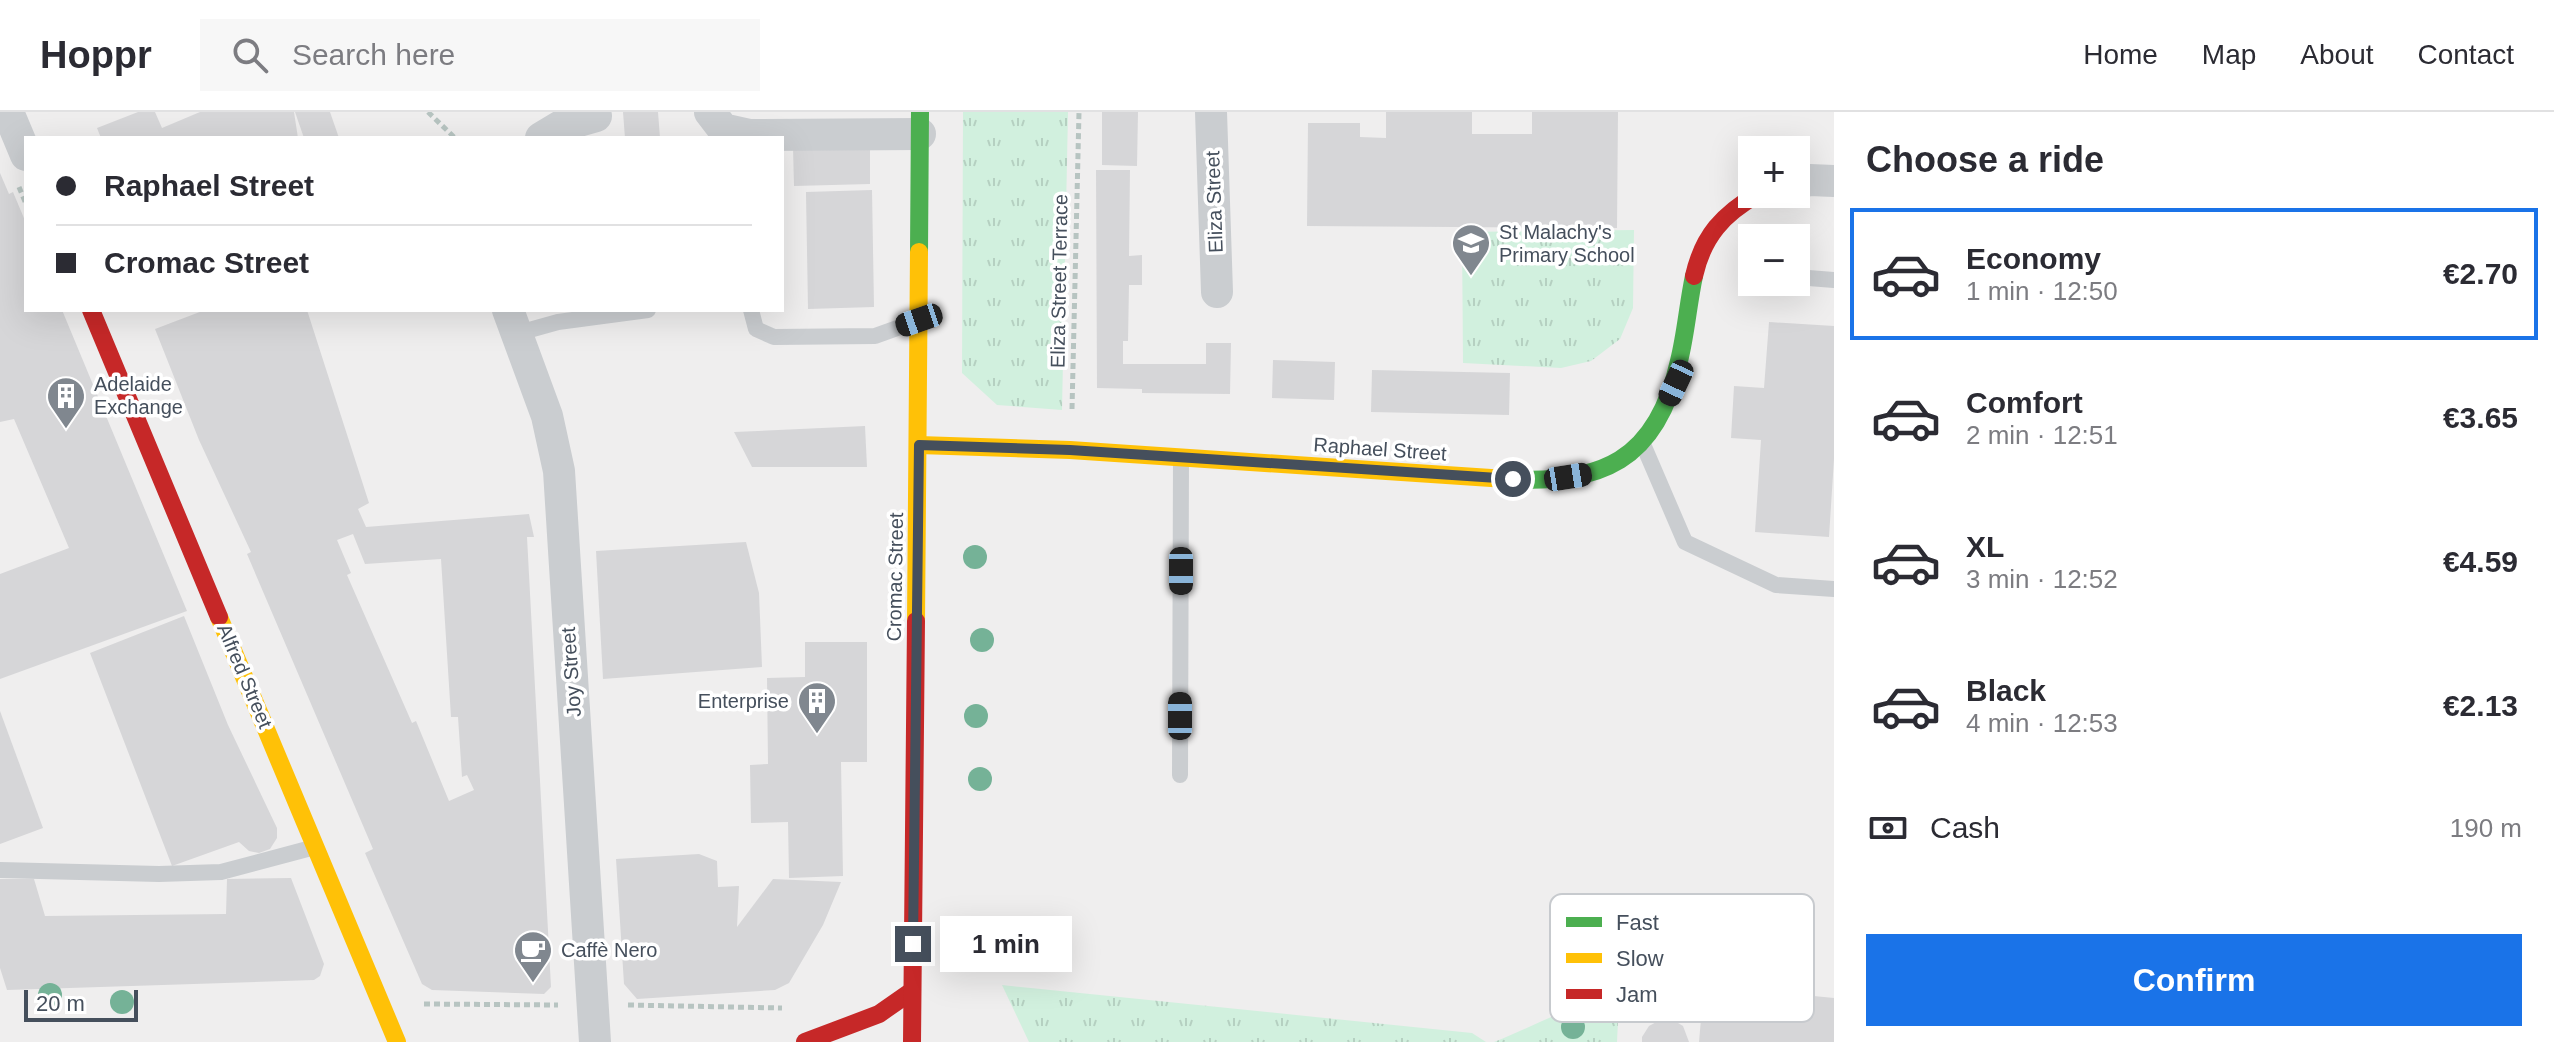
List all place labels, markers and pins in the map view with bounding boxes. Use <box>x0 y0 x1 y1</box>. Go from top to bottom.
place label: St Malachy's Primary School <box>1499 221 1635 266</box>
school or university icon: St Malachy's Primary School <box>1450 222 1492 277</box>
place label: Adelaide Exchange <box>94 373 183 418</box>
building icon: Adelaide Exchange <box>45 375 87 430</box>
building icon: Enterprise <box>796 680 838 735</box>
place label: Enterprise <box>698 690 789 712</box>
cafe icon: Caffè Nero <box>512 929 554 984</box>
place label: Caffè Nero <box>561 939 657 961</box>

